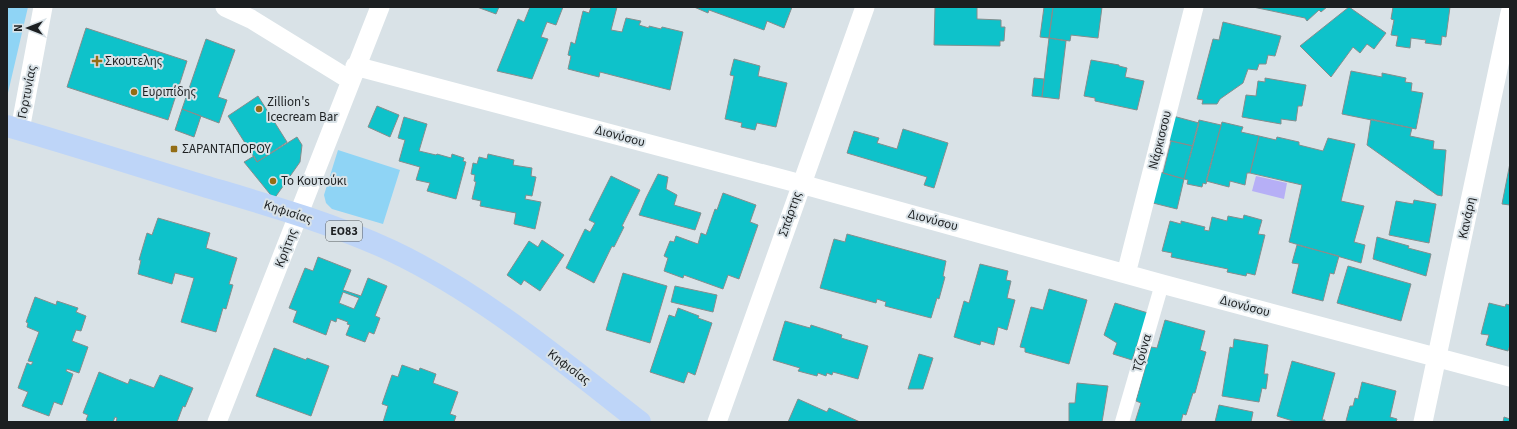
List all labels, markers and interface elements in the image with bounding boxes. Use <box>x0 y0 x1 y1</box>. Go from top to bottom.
north arrow <box>8 8 48 48</box>
text: N <box>11 24 26 32</box>
place label: Σκουτελης <box>105 52 163 70</box>
marker: Σκουτελης <box>92 56 102 66</box>
street label: Γορτυνίας <box>13 63 41 120</box>
place label: Ευριπίδης <box>142 83 197 101</box>
marker: Ευριπίδης <box>129 87 139 97</box>
place label: Zillion's Icecream Bar <box>267 93 338 126</box>
marker: Zillion's Icecream Bar <box>254 104 264 114</box>
street label: Νάρκισσου <box>1144 109 1176 171</box>
street label: Διονύσου <box>593 121 647 151</box>
place label: ΣΑΡΑΝΤΑΠΟΡΟΥ <box>182 140 272 158</box>
marker: ΣΑΡΑΝΤΑΠΟΡΟΥ <box>169 144 179 154</box>
place label: Το Κουτούκι <box>281 172 347 190</box>
marker: Το Κουτούκι <box>268 176 278 186</box>
street label: Σπάρτης <box>774 189 806 239</box>
street label: Κανάρη <box>1454 195 1480 241</box>
street label: Κηφισίας <box>261 196 315 228</box>
street label: Διονύσου <box>906 205 960 235</box>
road number: ΕΟ83 <box>326 221 362 241</box>
street label: Κρήτης <box>270 226 302 270</box>
street label: Διονύσου <box>1218 291 1272 321</box>
street label: Τζούνα <box>1128 331 1156 374</box>
street label: Κηφισίας <box>544 345 595 389</box>

